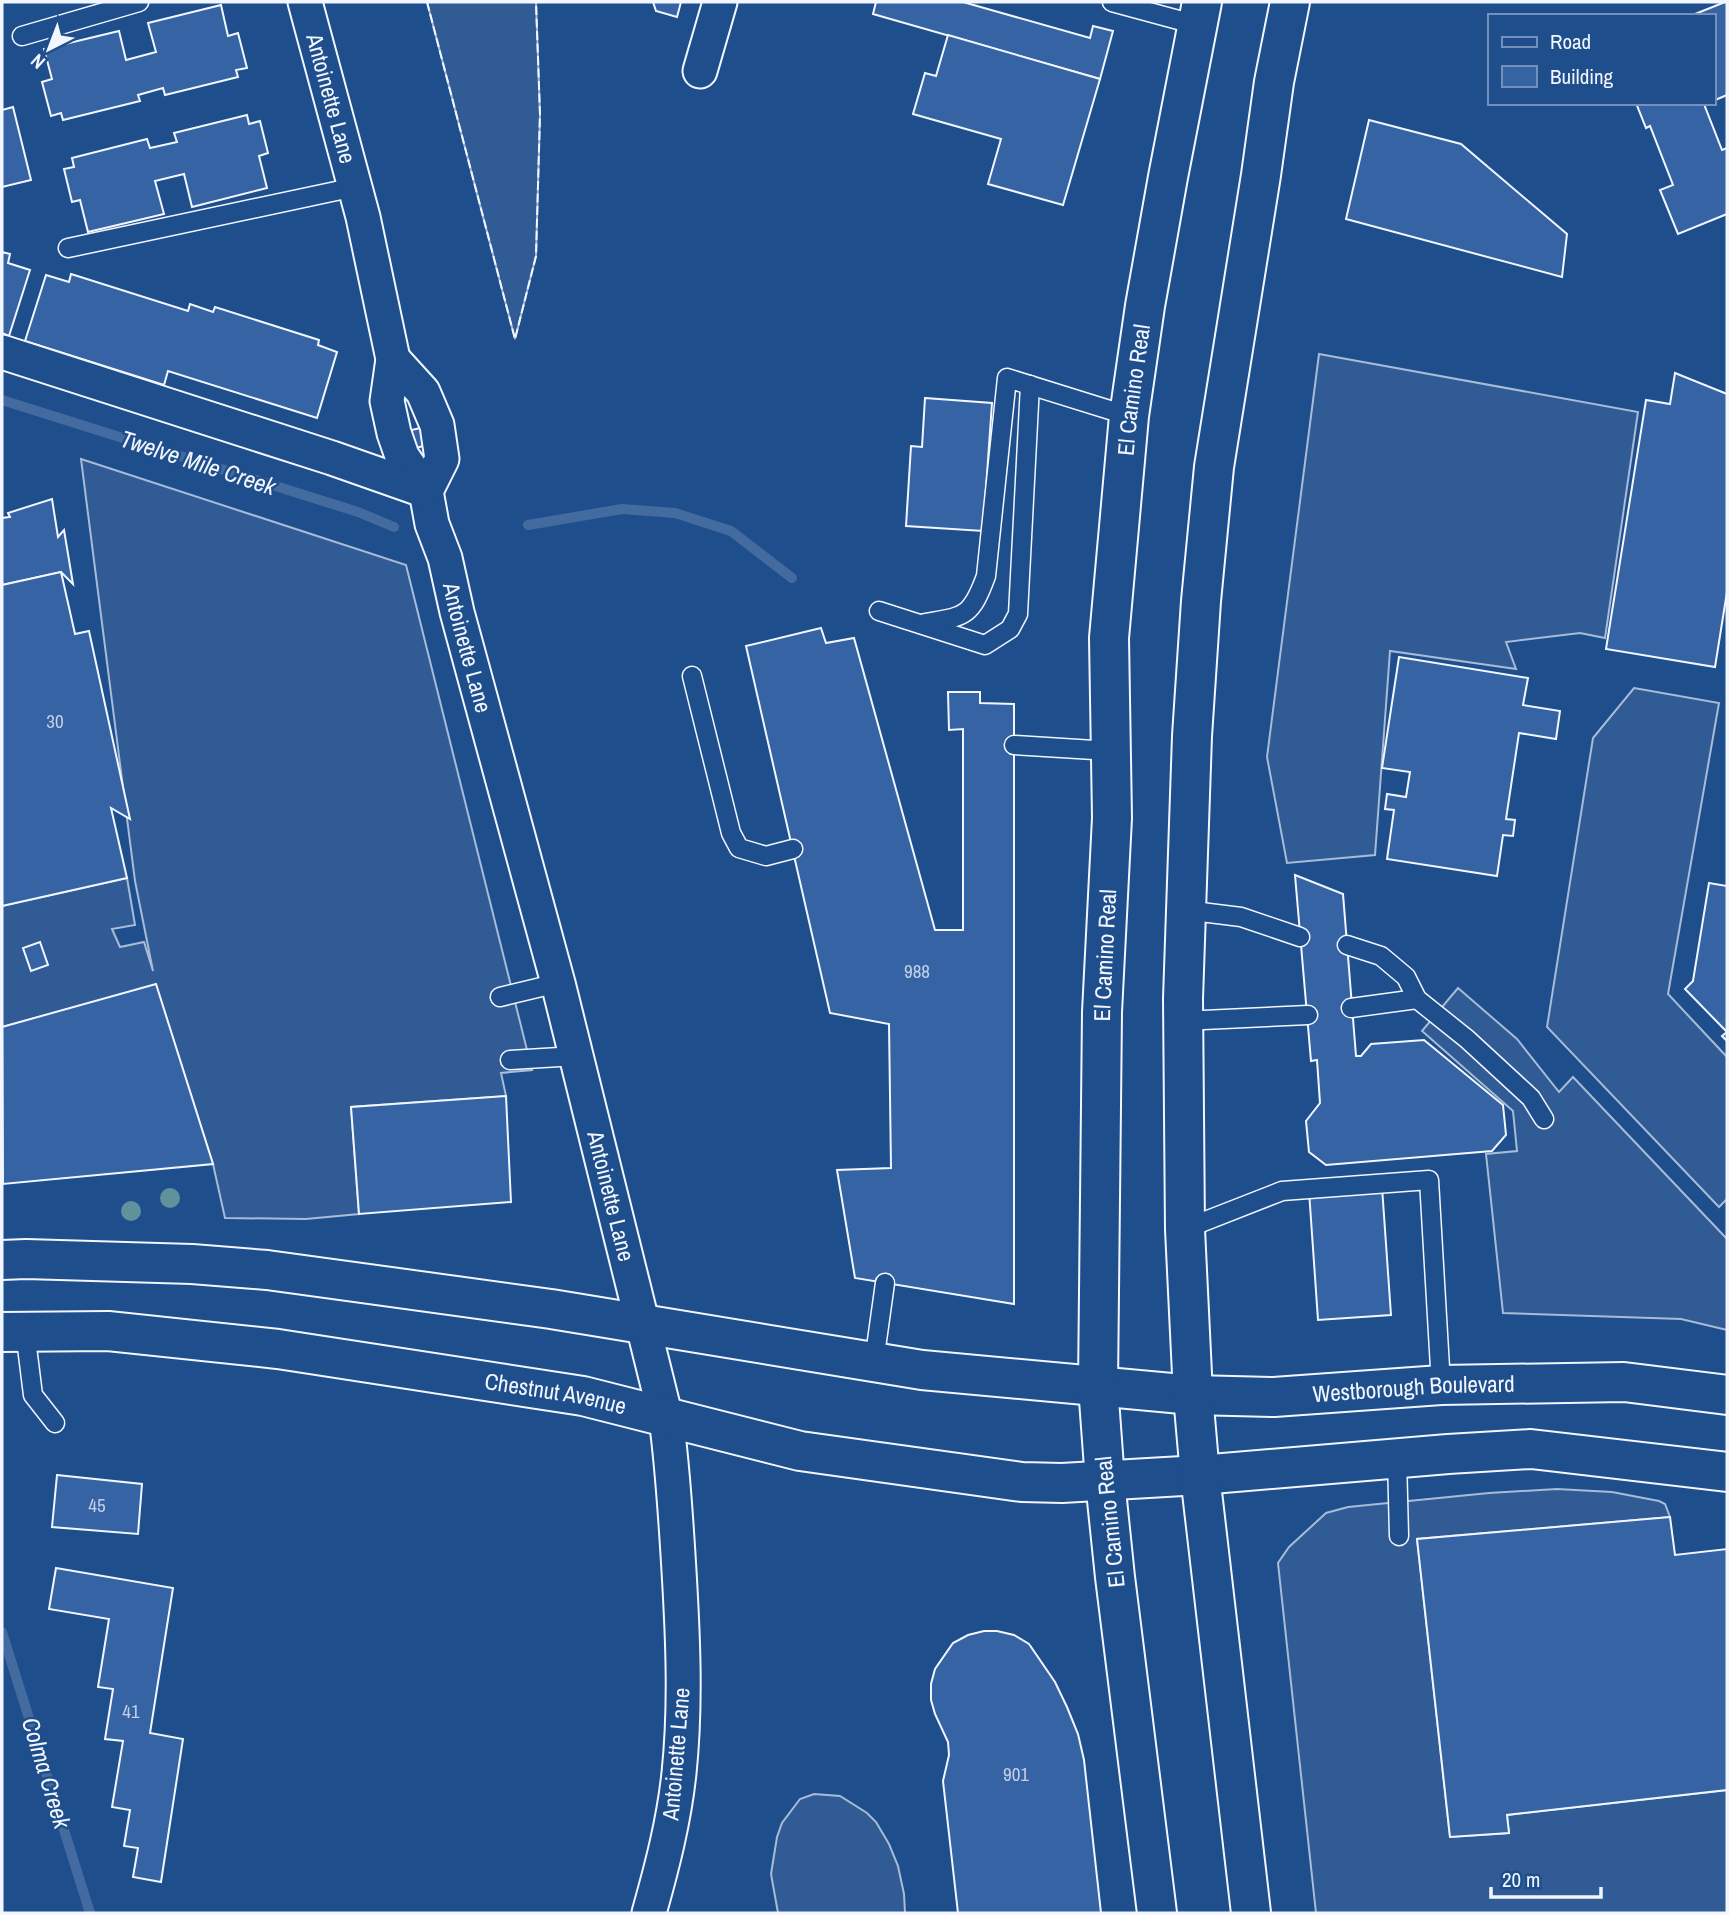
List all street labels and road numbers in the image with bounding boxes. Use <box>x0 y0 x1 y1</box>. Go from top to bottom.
street label: Antoinette Lane <box>299 29 364 167</box>
street label: El Camino Real <box>1110 322 1157 457</box>
street label: Antoinette Lane <box>436 579 500 716</box>
street label: El Camino Real <box>1086 889 1123 1022</box>
street label: Antoinette Lane <box>580 1126 642 1264</box>
street label: Chestnut Avenue <box>483 1365 630 1421</box>
street label: Westborough Boulevard <box>1311 1368 1515 1409</box>
street label: El Camino Real <box>1087 1455 1132 1589</box>
street label: Antoinette Lane <box>654 1686 697 1823</box>

